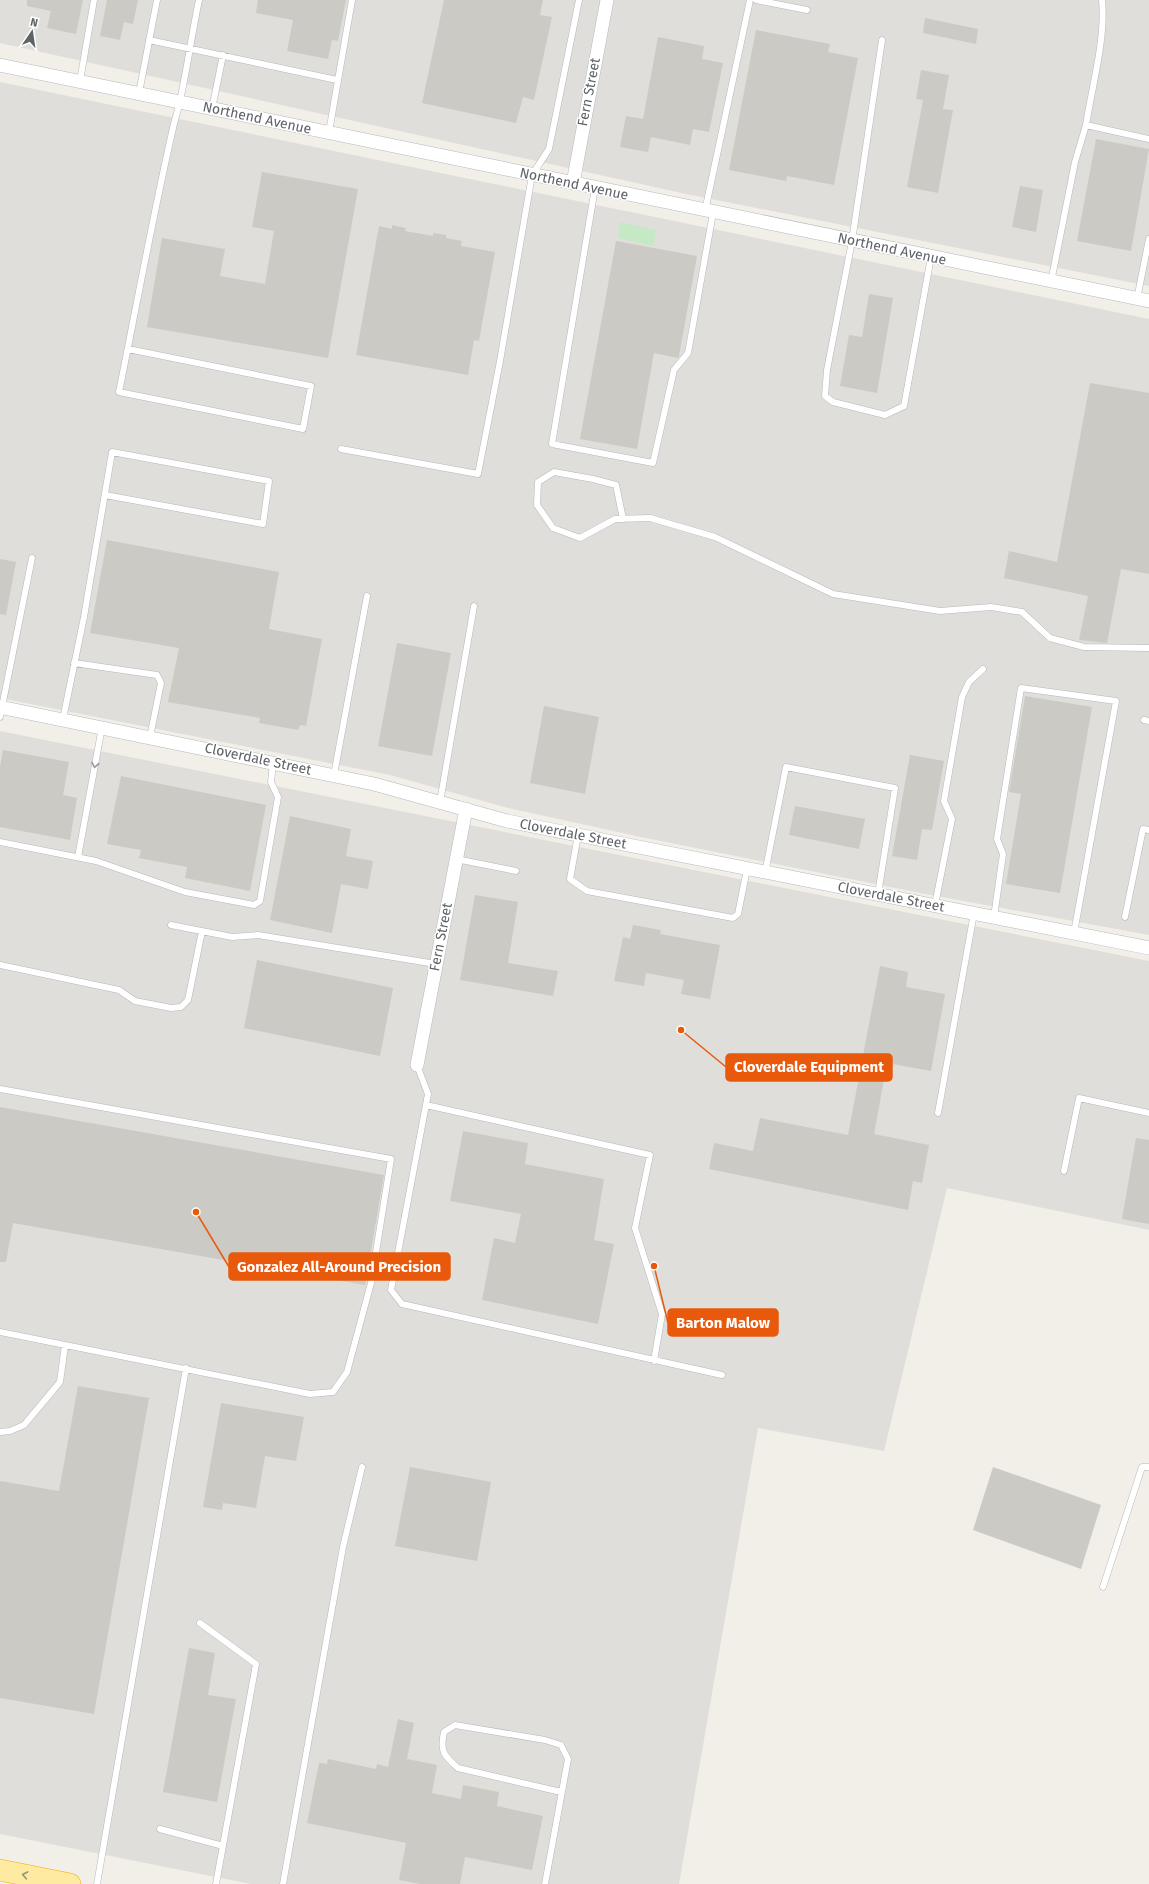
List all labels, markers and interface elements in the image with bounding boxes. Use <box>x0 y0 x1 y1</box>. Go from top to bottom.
north arrow <box>12 12 52 52</box>
text: N <box>29 16 39 30</box>
street label: Fern Street <box>574 55 604 128</box>
street label: Northend Avenue <box>201 98 313 138</box>
street label: Northend Avenue <box>518 164 630 204</box>
street label: Northend Avenue <box>836 229 948 269</box>
street label: Cloverdale Street <box>203 739 314 779</box>
one-way arrow <box>91 762 99 768</box>
street label: Cloverdale Street <box>518 815 629 853</box>
street label: Cloverdale Street <box>836 878 947 916</box>
street label: Fern Street <box>426 900 456 973</box>
callout: Cloverdale Equipment <box>726 1054 892 1081</box>
text: Cloverdale Equipment <box>734 1058 884 1076</box>
callout: Gonzalez All-Around Precision <box>229 1253 450 1280</box>
text: Gonzalez All-Around Precision <box>237 1258 441 1276</box>
callout: Barton Malow <box>668 1309 778 1336</box>
text: Barton Malow <box>676 1314 771 1332</box>
one-way arrow <box>22 1871 28 1880</box>

